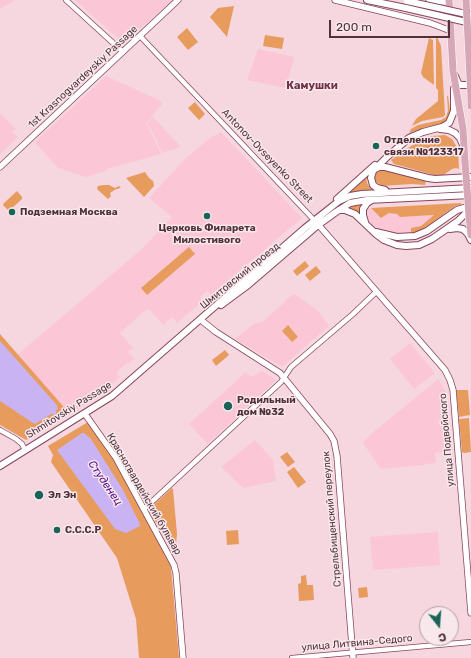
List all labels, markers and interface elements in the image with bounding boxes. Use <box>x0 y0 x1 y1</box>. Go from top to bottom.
scale bar <box>331 12 452 38</box>
text: 200 m <box>336 20 372 34</box>
street label: 1st Krasnogvardeyskiy Passage <box>26 23 140 131</box>
district label: Камушки <box>286 79 338 93</box>
street label: Antonov-Ovseyenko Street <box>219 107 315 205</box>
place label: Отделение связи №123317 <box>384 134 464 158</box>
marker: Отделение связи №123317 <box>371 141 381 151</box>
place label: Подземная Москва <box>20 206 118 218</box>
marker: Подземная Москва <box>7 207 17 217</box>
marker: Церковь Филарета Милостивого <box>202 211 212 221</box>
place label: Церковь Филарета Милостивого <box>158 222 256 246</box>
street label: Шмитовский проезд <box>198 240 282 312</box>
street label: Shmitovskiy Passage <box>24 379 114 441</box>
street label: улица Подвойского <box>437 393 457 487</box>
place label: Родильный дом №32 <box>237 394 296 418</box>
marker: Родильный дом №32 <box>222 400 234 412</box>
street label: Красногвардейский бульвар <box>104 431 184 557</box>
street label: Стрельбищенский переулок <box>320 451 344 587</box>
water label: Студенец <box>85 458 125 508</box>
marker: Эл Эн <box>33 489 45 501</box>
place label: Эл Эн <box>48 489 76 501</box>
place label: С.С.С.Р <box>65 524 101 536</box>
marker: С.С.С.Р <box>52 525 62 535</box>
north arrow <box>419 606 459 646</box>
text: С <box>437 630 448 644</box>
street label: улица Литвина-Седого <box>301 632 413 654</box>

